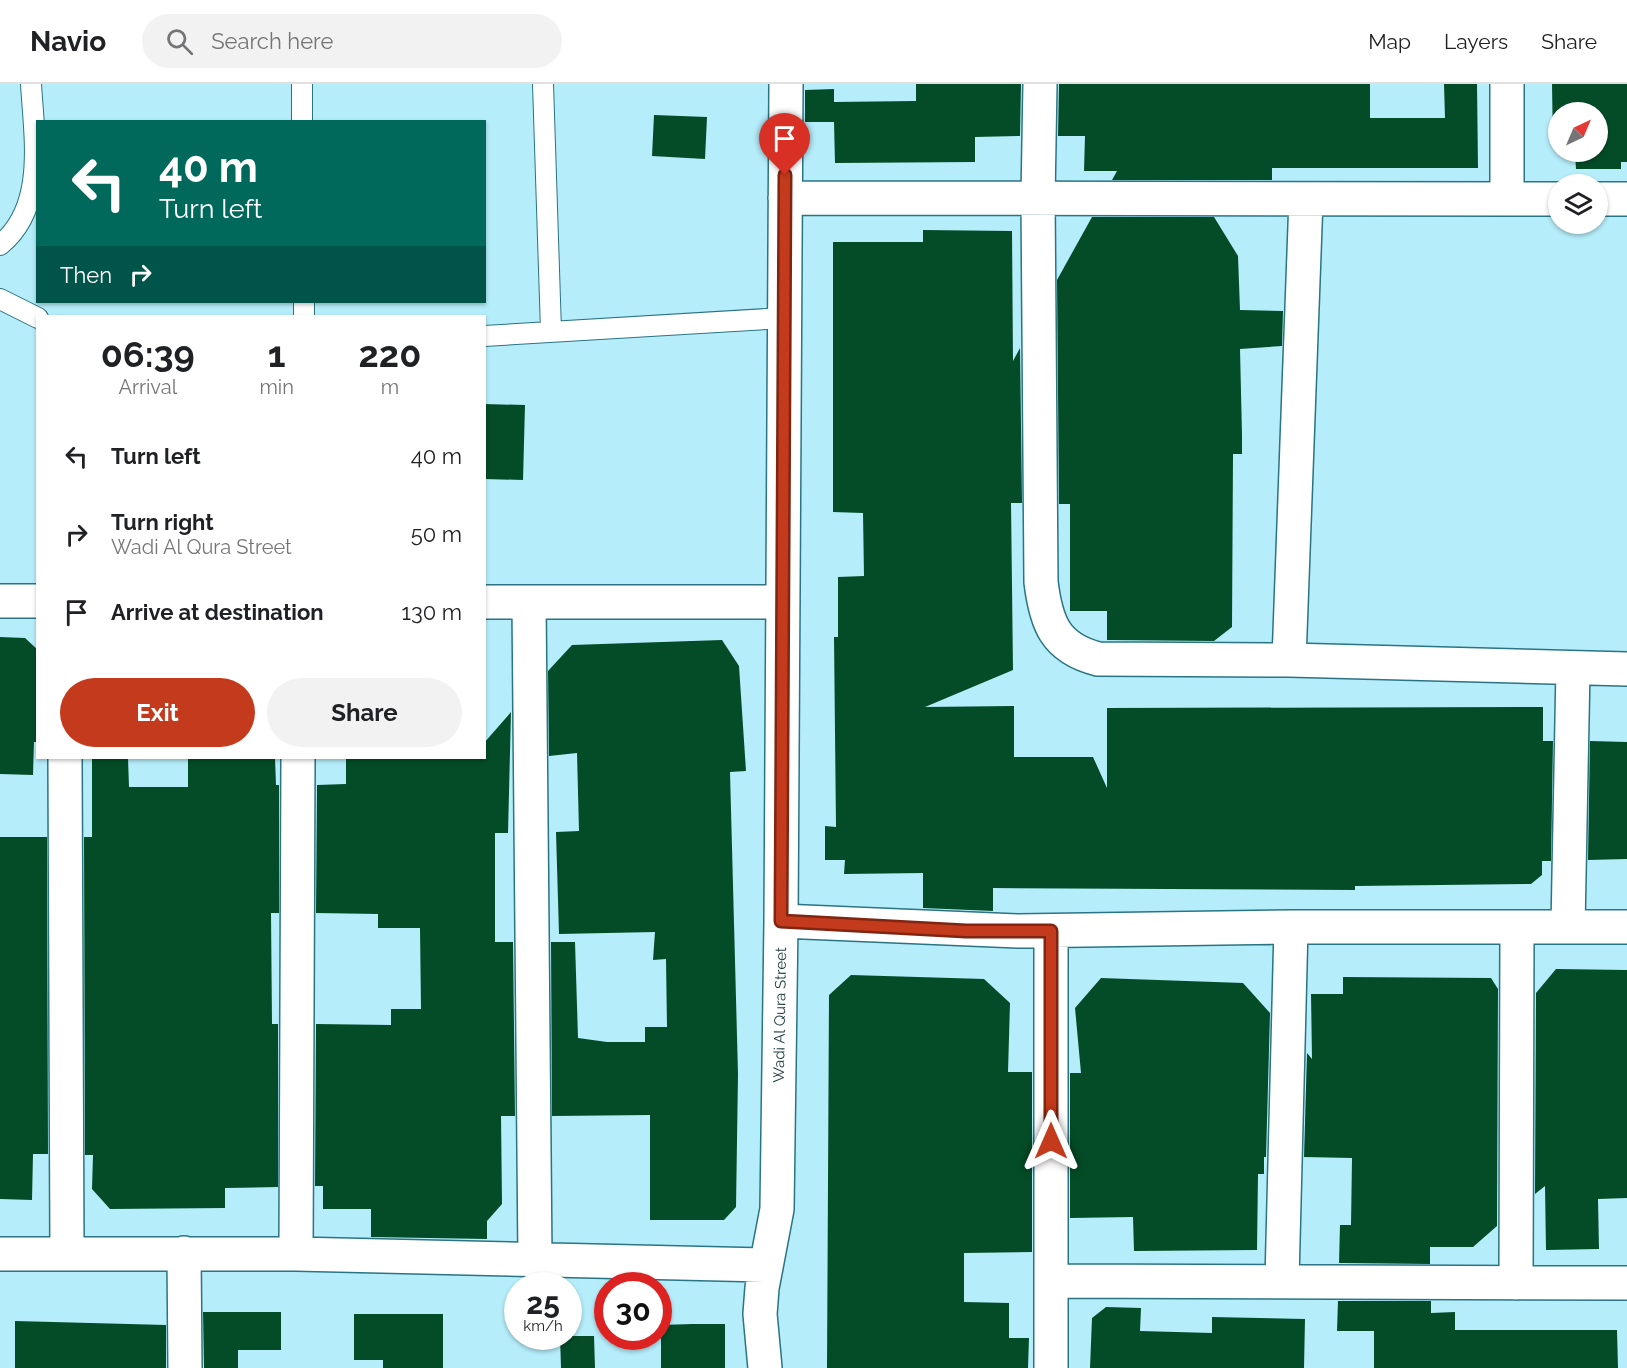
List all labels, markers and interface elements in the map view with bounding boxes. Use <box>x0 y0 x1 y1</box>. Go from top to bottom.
search box <box>142 14 562 68</box>
text: Navio <box>30 25 106 58</box>
icon: search <box>163 25 196 58</box>
text: Search here <box>211 28 333 54</box>
text: Map <box>1368 29 1411 54</box>
text: Layers <box>1444 29 1508 54</box>
text: Share <box>1541 29 1597 54</box>
north arrow <box>1548 102 1608 162</box>
map controls <box>1548 102 1608 234</box>
pin <box>759 113 810 175</box>
icon: arrive <box>768 122 801 155</box>
text: 40 m <box>159 143 258 192</box>
icon: left <box>60 144 138 222</box>
button: layers <box>1548 174 1608 234</box>
text: Turn left <box>159 193 262 224</box>
icon: right <box>124 258 157 291</box>
text: Then <box>60 262 112 288</box>
text: 06:39 <box>101 333 195 375</box>
text: 1 <box>268 333 286 375</box>
text: 220 <box>359 333 421 375</box>
text: Arrival <box>118 375 177 399</box>
text: min <box>259 375 294 399</box>
text: m <box>381 375 399 399</box>
icon: left <box>60 440 93 473</box>
text: Turn left <box>111 443 201 469</box>
text: 40 m <box>411 443 462 469</box>
text: Turn right <box>111 509 214 535</box>
icon: right <box>60 518 93 551</box>
text: 50 m <box>411 521 462 547</box>
text: Wadi Al Qura Street <box>111 535 292 559</box>
icon: arrive <box>60 596 93 629</box>
text: Arrive at destination <box>111 599 324 625</box>
text: 130 m <box>402 599 462 625</box>
button: Exit <box>60 678 255 747</box>
button: Share <box>267 678 462 747</box>
street label: Wadi Al Qura Street <box>770 947 790 1083</box>
position arrow <box>1019 1109 1083 1173</box>
speed limit sign: 30 <box>594 1272 672 1350</box>
text: 25 <box>526 1286 560 1321</box>
text: km/h <box>523 1317 563 1335</box>

